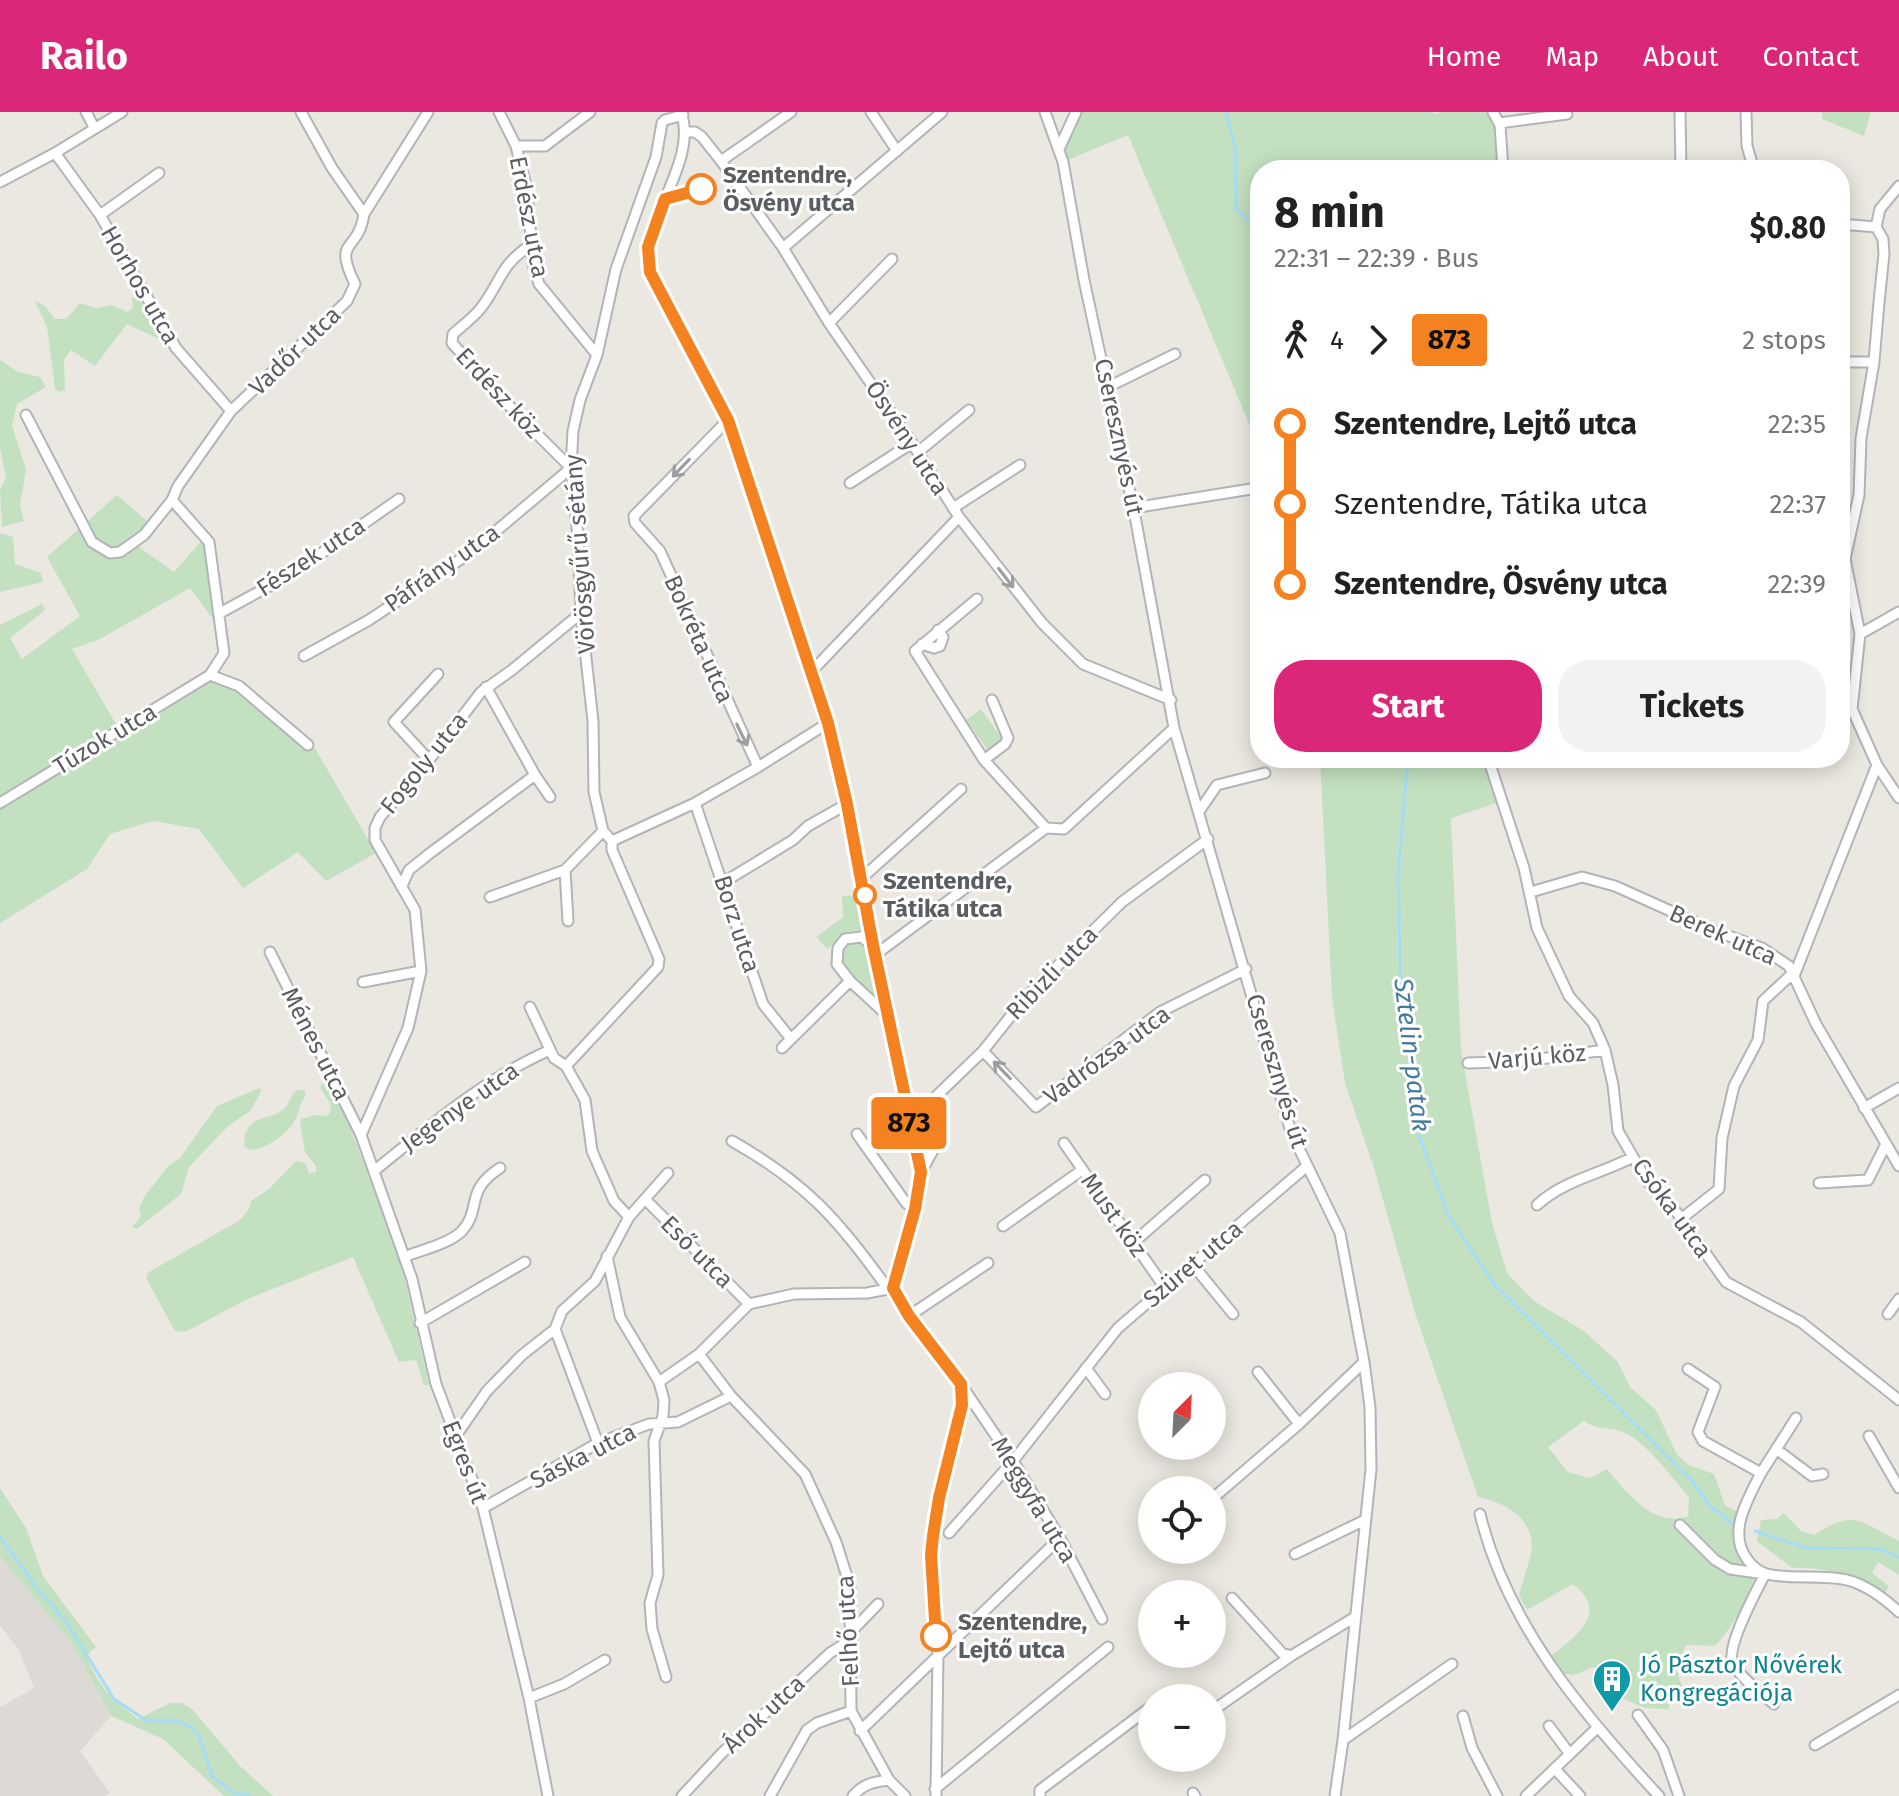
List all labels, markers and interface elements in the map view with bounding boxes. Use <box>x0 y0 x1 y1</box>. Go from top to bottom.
text: Railo <box>40 33 128 79</box>
text: Home <box>1427 40 1501 73</box>
text: Map <box>1545 40 1599 73</box>
text: About <box>1643 40 1718 73</box>
text: Contact <box>1762 40 1859 73</box>
street label: Erdész utca <box>504 154 554 280</box>
place label: Szentendre, Ösvény utca <box>723 161 855 217</box>
marker: Szentendre, Ösvény utca <box>686 174 716 204</box>
text: 8 min <box>1274 186 1385 239</box>
text: $0.80 <box>1750 210 1826 246</box>
street label: Horhos utca <box>95 221 185 349</box>
text: 22:31 – 22:39 · Bus <box>1274 243 1479 274</box>
street label: Vadőr utca <box>244 301 346 401</box>
icon: walk <box>1274 318 1318 362</box>
icon: forward <box>1356 318 1400 362</box>
text: 873 <box>1428 323 1471 356</box>
text: 4 <box>1330 325 1344 356</box>
text: 2 stops <box>1742 325 1826 356</box>
street label: Erdész köz <box>450 342 548 444</box>
street label: Cseresznyés út <box>1089 356 1149 518</box>
street label: Ösvény utca <box>860 376 954 500</box>
text: Szentendre, Lejtő utca <box>1334 406 1637 442</box>
text: 22:35 <box>1768 409 1826 440</box>
street label: Vörösgyűrű sétány <box>559 453 601 655</box>
one-way arrow <box>672 458 691 478</box>
text: Szentendre, Tátika utca <box>1334 486 1648 522</box>
text: 22:37 <box>1769 489 1826 520</box>
street label: Fészek utca <box>251 512 371 602</box>
street label: Páfrány utca <box>379 518 505 618</box>
text: Szentendre, Ösvény utca <box>1334 566 1668 602</box>
one-way arrow <box>998 567 1015 588</box>
text: 22:39 <box>1767 569 1826 600</box>
street label: Bokréta utca <box>658 571 740 707</box>
button: Start <box>1274 660 1542 752</box>
button: Tickets <box>1558 660 1826 752</box>
street label: Túzok utca <box>49 697 161 781</box>
street label: Fogoly utca <box>375 707 473 819</box>
one-way arrow <box>735 723 750 747</box>
place label: Szentendre, Tátika utca <box>883 867 1013 923</box>
street label: Borz utca <box>708 872 766 976</box>
marker: Szentendre, Tátika utca <box>854 884 876 906</box>
street label: Berek utca <box>1665 899 1781 971</box>
street label: Ribizli utca <box>1000 920 1104 1026</box>
water label: Sztelin-patak <box>1387 975 1437 1134</box>
street label: Ménes utca <box>276 983 356 1105</box>
street label: Cseresznyés út <box>1240 991 1314 1152</box>
street label: Vadrózsa utca <box>1038 1000 1176 1110</box>
street label: Varjú köz <box>1487 1039 1587 1075</box>
street label: Jegenye utca <box>396 1056 524 1158</box>
one-way arrow <box>992 1060 1011 1080</box>
line badge: 873 <box>863 1097 955 1149</box>
text: 873 <box>887 1106 931 1139</box>
street label: Csóka utca <box>1627 1153 1717 1263</box>
street label: Must köz <box>1075 1168 1153 1262</box>
street label: Eső utca <box>655 1210 739 1294</box>
street label: Szüret utca <box>1138 1215 1248 1313</box>
north arrow <box>1138 1372 1226 1460</box>
map controls <box>1138 1372 1226 1772</box>
street label: Egres út <box>436 1417 494 1508</box>
street label: Sáska utca <box>525 1417 641 1495</box>
street label: Meggyfa utca <box>985 1432 1083 1568</box>
button: locate <box>1138 1476 1226 1564</box>
street label: Felhő utca <box>831 1574 865 1688</box>
button: + <box>1138 1580 1226 1668</box>
place label: Szentendre, Lejtő utca <box>958 1608 1088 1664</box>
marker: Szentendre, Lejtő utca <box>921 1621 951 1651</box>
place label: Jó Pásztor Nővérek Kongregációja <box>1640 1651 1843 1707</box>
building icon: Jó Pásztor Nővérek Kongregációja <box>1591 1658 1633 1713</box>
street label: Árok utca <box>717 1668 811 1759</box>
button: − <box>1138 1684 1226 1772</box>

